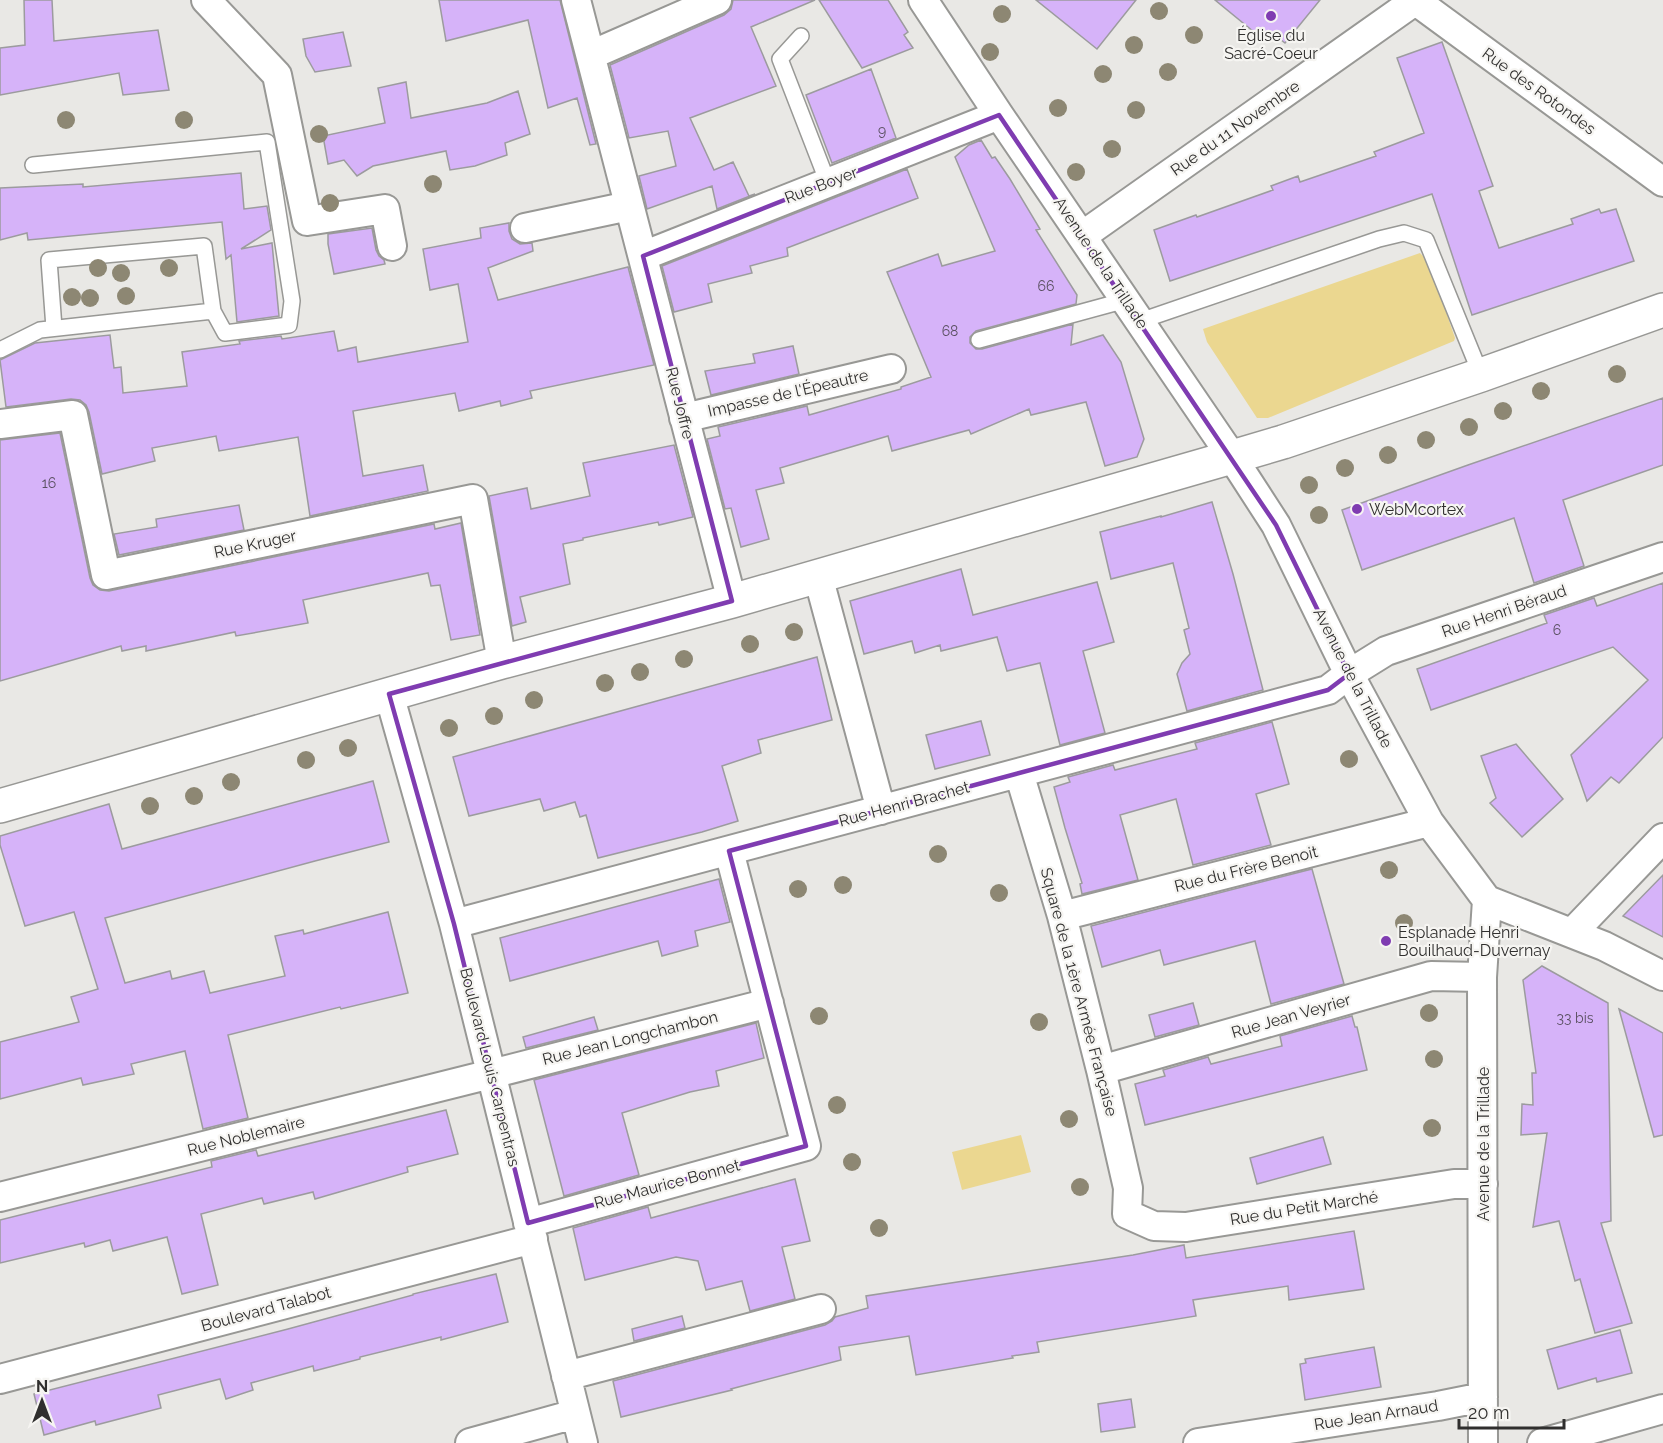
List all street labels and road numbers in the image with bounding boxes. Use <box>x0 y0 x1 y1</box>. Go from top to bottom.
street label: Rue des Rotondes <box>1479 44 1599 139</box>
street label: Rue du 11 Novembre <box>1167 76 1303 180</box>
street label: Rue Boyer <box>782 162 860 208</box>
street label: Avenue de la Trillade <box>1050 194 1152 332</box>
street label: Impasse de l'Épeautre <box>706 364 870 421</box>
street label: Rue Joffre <box>662 365 698 441</box>
street label: Rue Kruger <box>212 526 298 562</box>
street label: Rue Henri Béraud <box>1439 581 1569 641</box>
street label: Avenue de la Trillade <box>1309 605 1397 751</box>
street label: Rue Henri Brachet <box>837 777 972 831</box>
street label: Rue du Frère Benoit <box>1172 842 1320 896</box>
street label: Square de la 1ère Armée Française <box>1037 866 1121 1118</box>
street label: Boulevard Louis Carpentras <box>456 966 524 1169</box>
street label: Rue Jean Veyrier <box>1229 990 1353 1042</box>
street label: Rue Jean Longchambon <box>540 1007 720 1069</box>
street label: Avenue de la Trillade <box>1474 1067 1493 1221</box>
street label: Rue Noblemaire <box>185 1112 307 1160</box>
street label: Rue Maurice Bonnet <box>592 1155 743 1213</box>
street label: Rue du Petit Marché <box>1229 1187 1379 1229</box>
street label: Boulevard Talabot <box>199 1282 334 1335</box>
street label: Rue Jean Arnaud <box>1313 1396 1439 1434</box>

